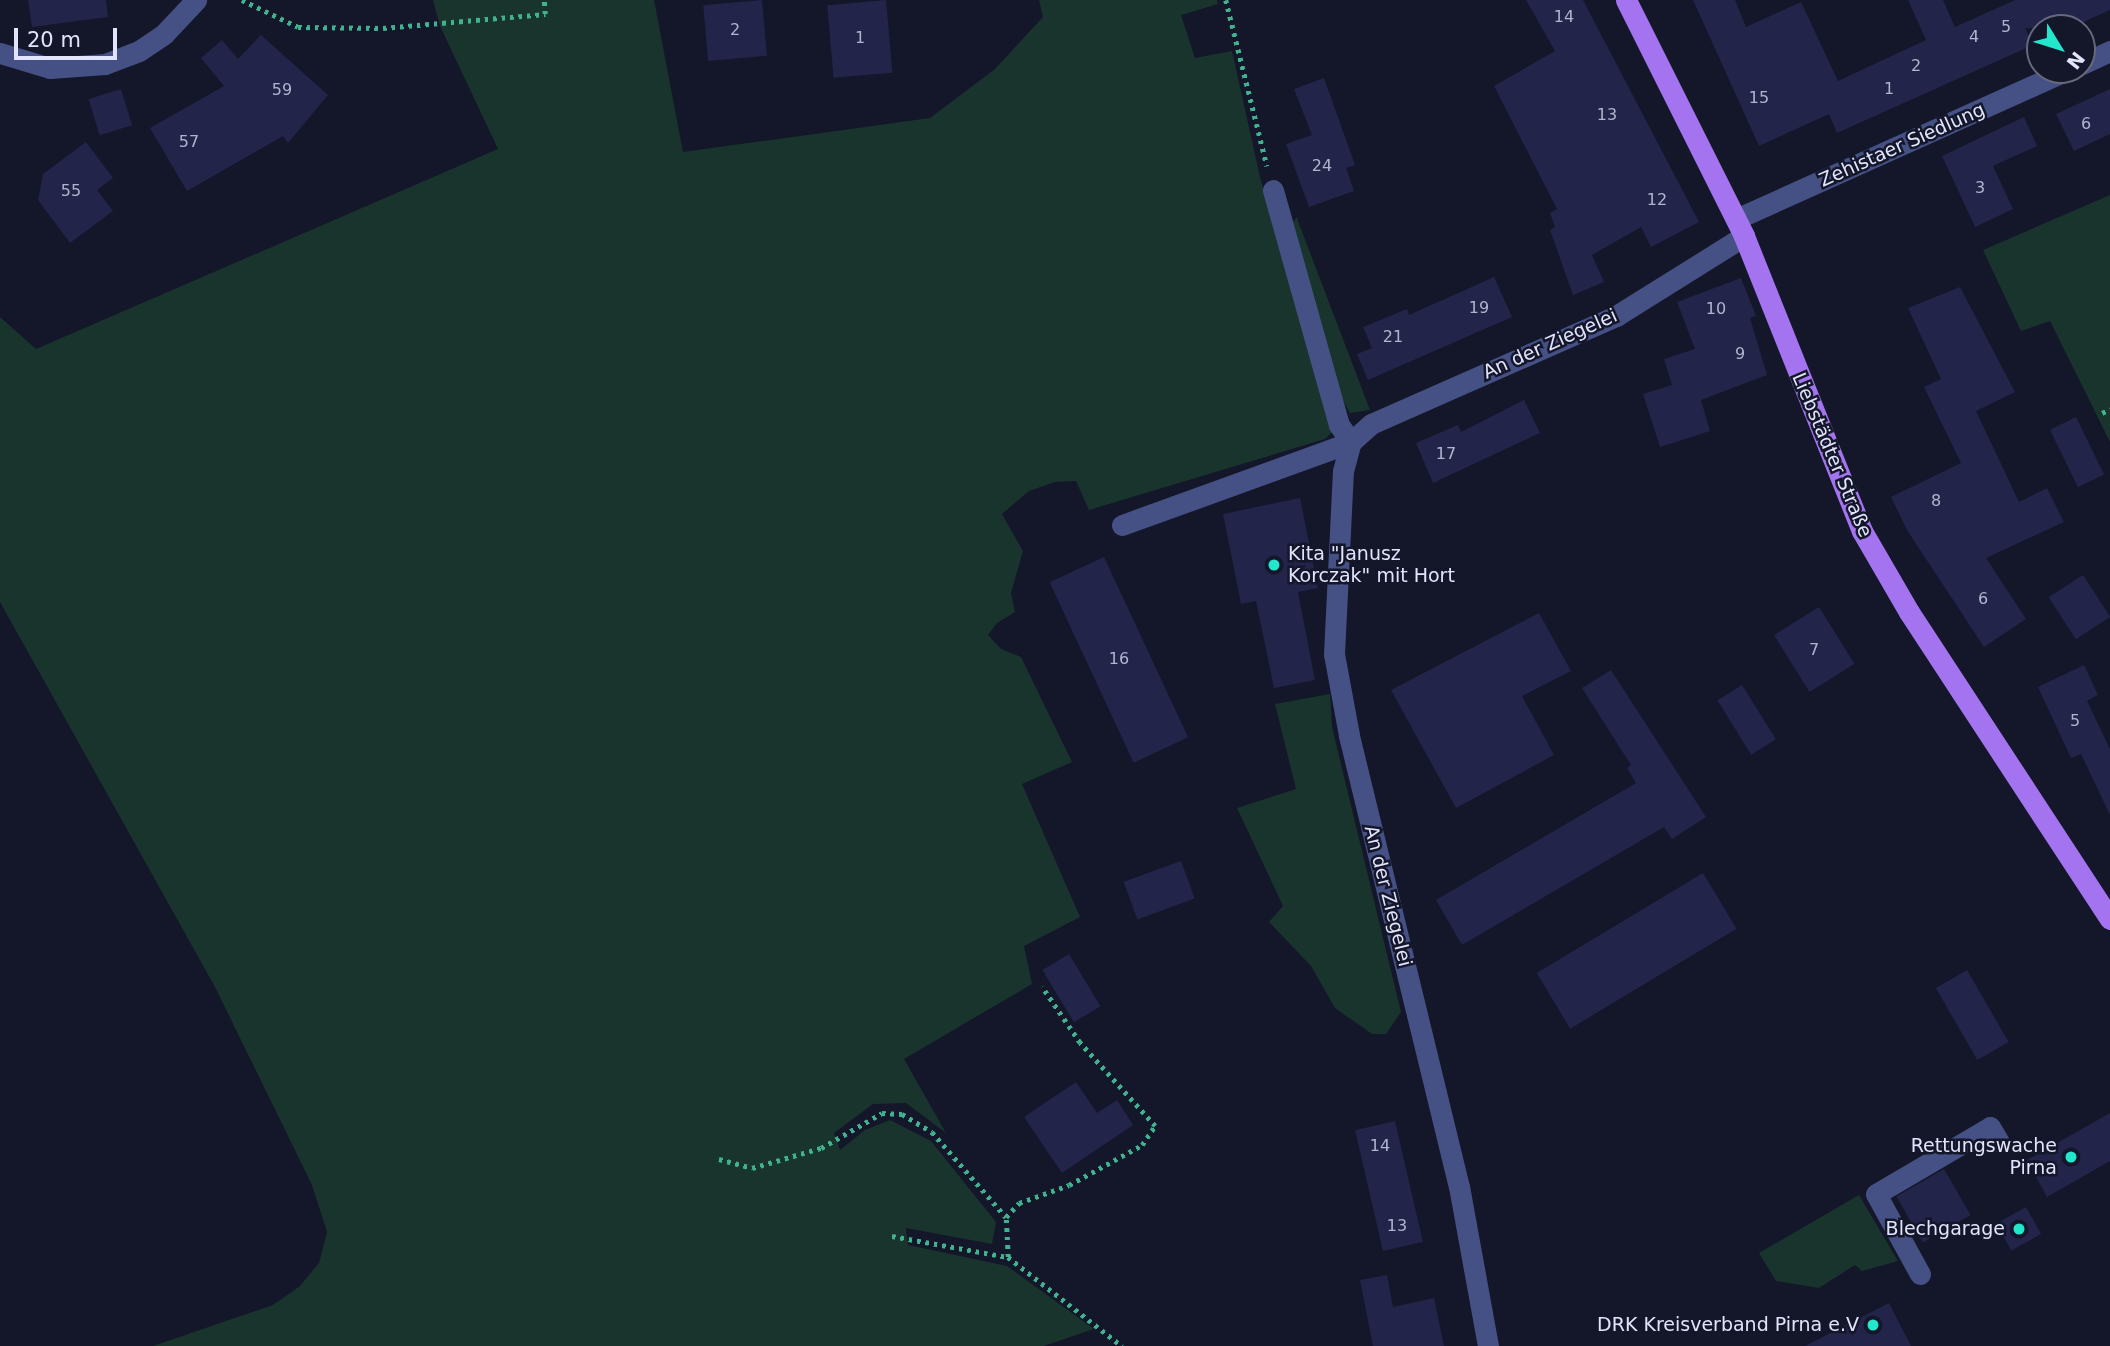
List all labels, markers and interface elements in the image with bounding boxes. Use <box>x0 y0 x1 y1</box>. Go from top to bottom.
house number: 14 <box>1554 7 1574 27</box>
scale bar <box>18 14 121 58</box>
north arrow <box>2026 14 2096 84</box>
house number: 5 <box>2001 17 2011 37</box>
house number: 2 <box>730 20 740 40</box>
house number: 4 <box>1969 27 1979 47</box>
text: 20 m <box>27 28 81 52</box>
house number: 1 <box>855 28 865 48</box>
text: N <box>2062 48 2090 74</box>
house number: 2 <box>1911 56 1921 76</box>
house number: 1 <box>1884 79 1894 99</box>
house number: 59 <box>272 80 292 100</box>
house number: 15 <box>1749 88 1769 108</box>
street label: Zehistaer Siedlung <box>1816 98 1988 192</box>
house number: 13 <box>1597 105 1617 125</box>
house number: 6 <box>2081 114 2091 134</box>
house number: 57 <box>179 132 199 152</box>
house number: 24 <box>1312 156 1332 176</box>
house number: 3 <box>1975 178 1985 198</box>
house number: 55 <box>61 181 81 201</box>
house number: 12 <box>1647 190 1667 210</box>
house number: 19 <box>1469 298 1489 318</box>
house number: 10 <box>1706 299 1726 319</box>
street label: An der Ziegelei <box>1479 304 1621 384</box>
house number: 21 <box>1383 327 1403 347</box>
house number: 9 <box>1735 344 1745 364</box>
street label: Liebstädter Straße <box>1787 369 1877 541</box>
house number: 17 <box>1436 444 1456 464</box>
house number: 8 <box>1931 491 1941 511</box>
place label: Kita "Janusz Korczak" mit Hort <box>1288 543 1455 587</box>
marker: Kita "Janusz Korczak" mit Hort <box>1266 557 1282 573</box>
house number: 6 <box>1978 589 1988 609</box>
house number: 7 <box>1809 640 1819 660</box>
house number: 16 <box>1109 649 1129 669</box>
house number: 5 <box>2070 711 2080 731</box>
street label: An der Ziegelei <box>1359 823 1417 969</box>
place label: Rettungswache Pirna <box>1911 1135 2057 1179</box>
house number: 14 <box>1370 1136 1390 1156</box>
marker: Rettungswache Pirna <box>2063 1149 2079 1165</box>
house number: 13 <box>1387 1216 1407 1236</box>
place label: Blechgarage <box>1886 1218 2005 1240</box>
marker: Blechgarage <box>2011 1221 2027 1237</box>
place label: DRK Kreisverband Pirna e.V <box>1597 1314 1859 1336</box>
marker: DRK Kreisverband Pirna e.V <box>1865 1317 1881 1333</box>

